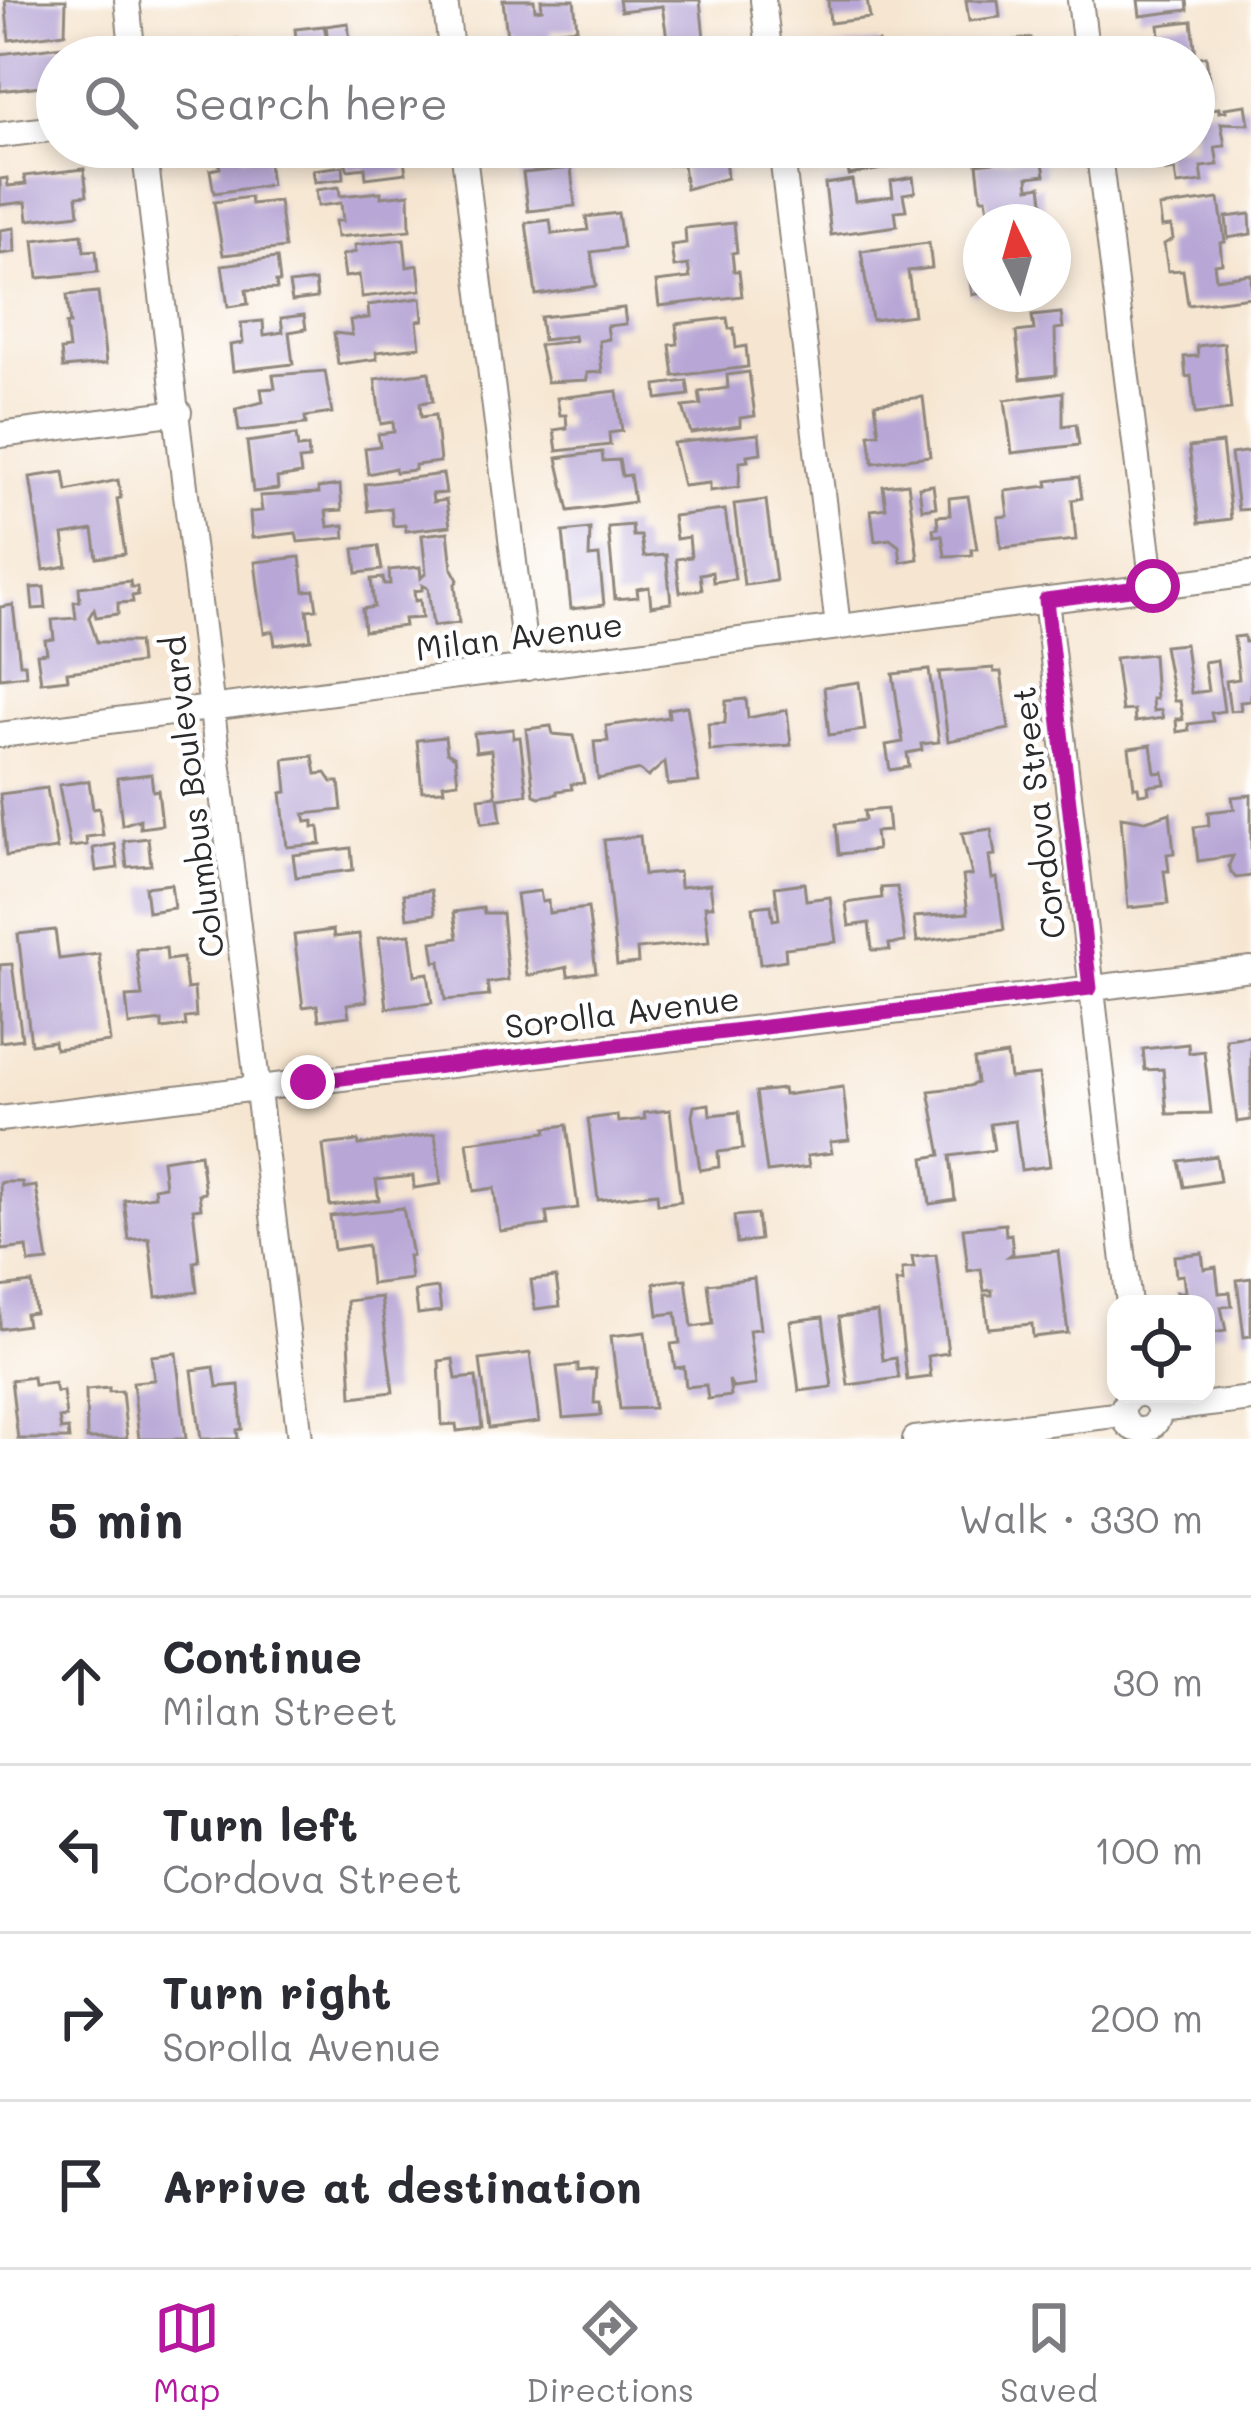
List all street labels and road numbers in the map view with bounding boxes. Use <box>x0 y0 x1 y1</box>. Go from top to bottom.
street label: Milan Avenue <box>413 601 625 669</box>
street label: Columbus Boulevard <box>150 634 232 960</box>
street label: Cordova Street <box>1000 684 1074 942</box>
street label: Sorolla Avenue <box>502 975 742 1047</box>

